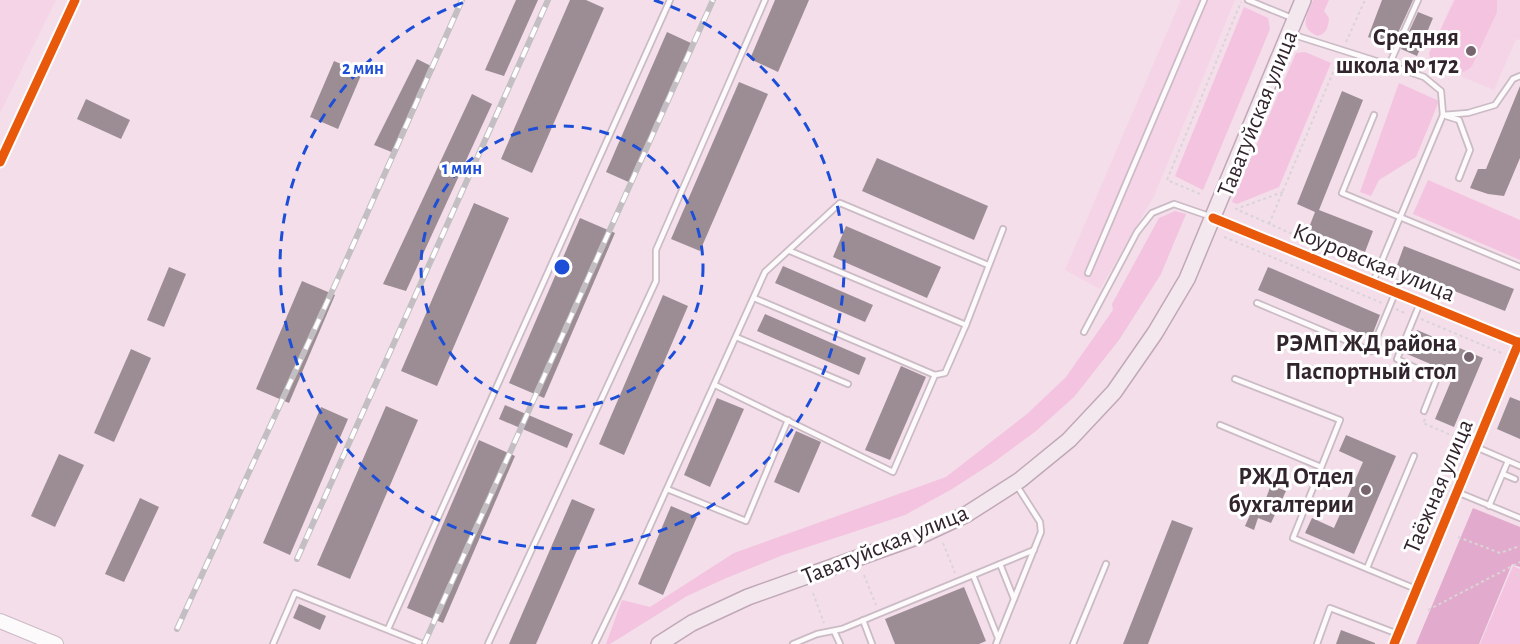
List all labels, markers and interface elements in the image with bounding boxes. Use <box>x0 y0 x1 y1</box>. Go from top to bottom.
place label: Средняя школа № 172 <box>1336 26 1459 78</box>
street label: Таватуйская улица <box>1214 27 1302 200</box>
marker: Средняя школа № 172 <box>1464 44 1478 58</box>
text: 2 мин <box>342 60 384 78</box>
text: 1 мин <box>442 160 482 178</box>
street label: Коуровская улица <box>1289 219 1458 306</box>
centre of rings <box>552 257 572 277</box>
place label: РЭМП ЖД района Паспортный стол <box>1276 332 1457 384</box>
marker: РЭМП ЖД района Паспортный стол <box>1462 350 1476 364</box>
street label: Таёжная улица <box>1400 416 1478 557</box>
place label: РЖД Отдел бухгалтерии <box>1229 465 1354 517</box>
marker: РЖД Отдел бухгалтерии <box>1359 483 1373 497</box>
street label: Таватуйская улица <box>799 501 972 589</box>

